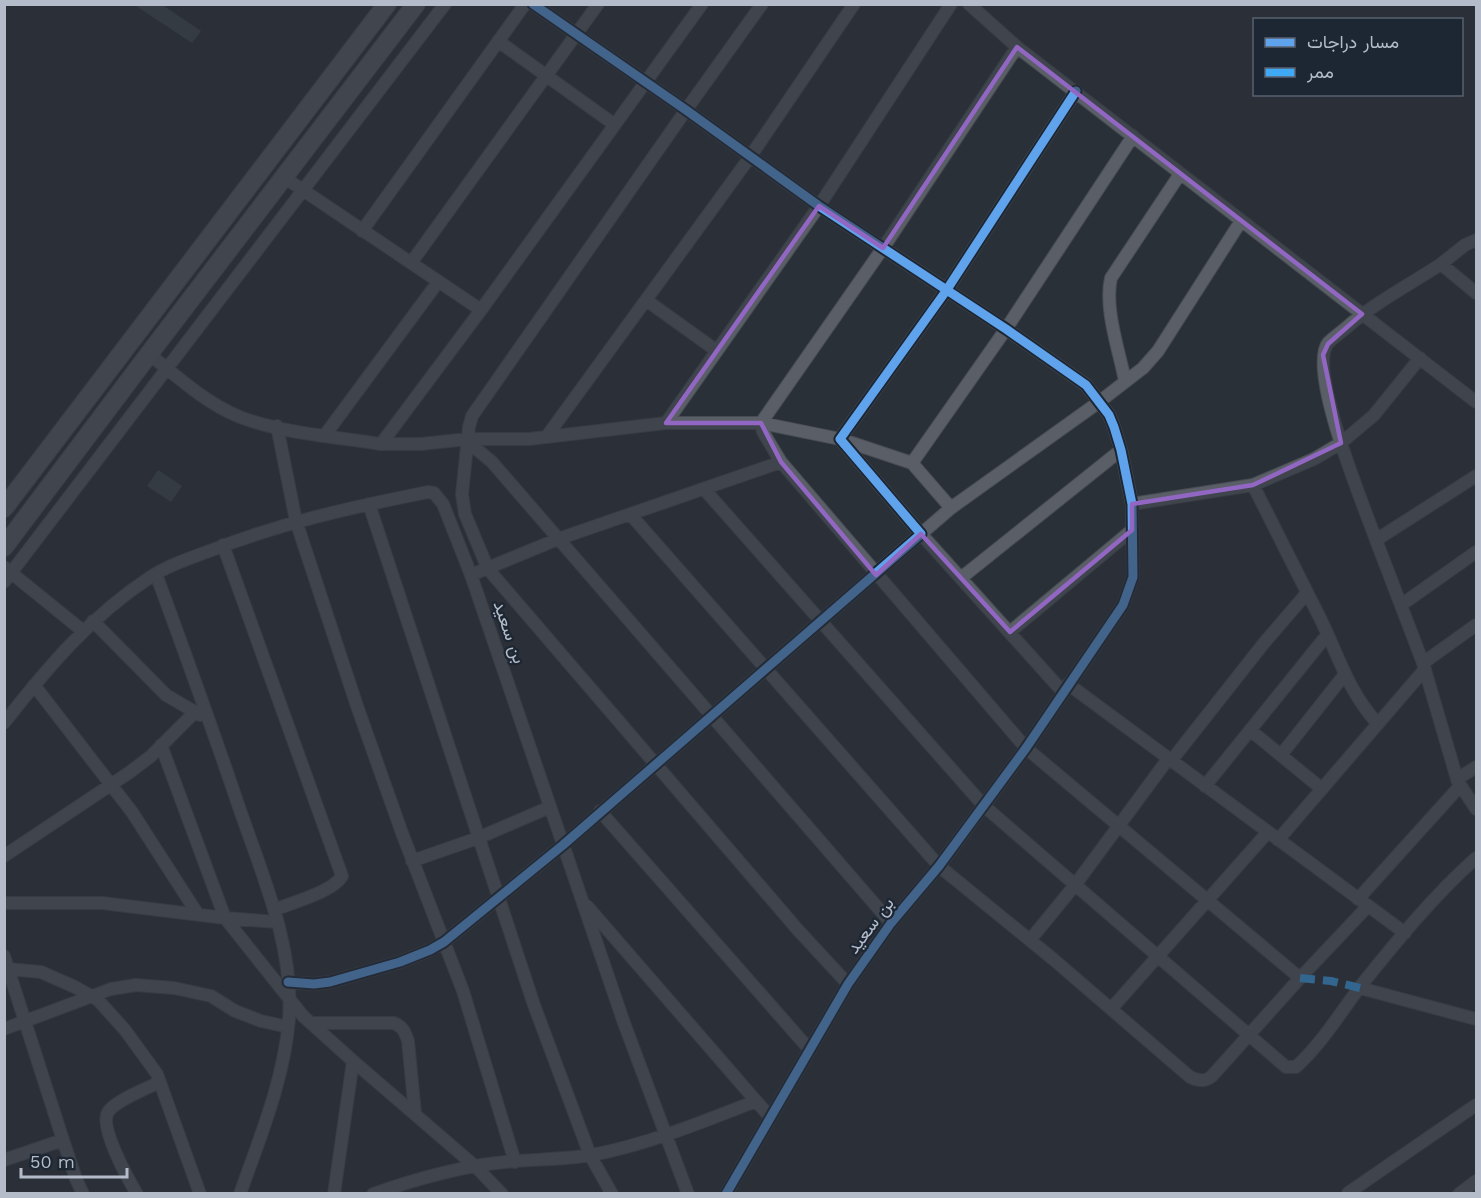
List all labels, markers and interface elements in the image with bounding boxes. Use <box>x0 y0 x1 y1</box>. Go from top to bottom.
legend <box>1253 18 1463 96</box>
text: مسار دراجات <box>1307 31 1399 53</box>
text: ممر <box>1306 61 1334 83</box>
street label: بن سعيد <box>489 598 531 666</box>
street label: بن سعيد <box>842 893 899 958</box>
scale bar <box>21 1141 128 1179</box>
text: 50 m <box>30 1151 75 1172</box>

